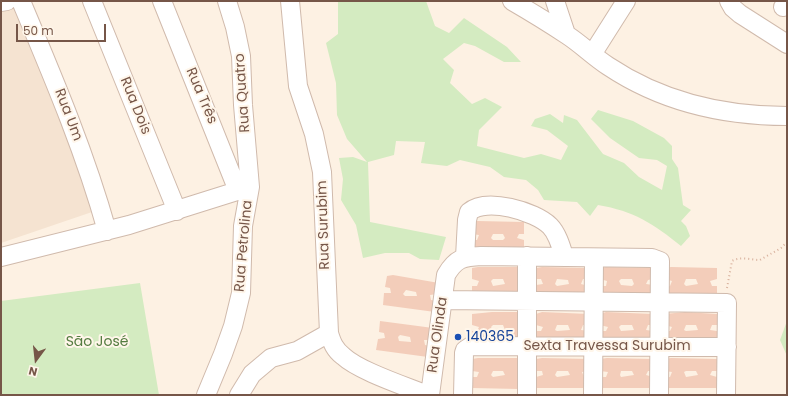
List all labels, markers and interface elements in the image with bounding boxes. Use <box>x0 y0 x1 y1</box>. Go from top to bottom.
scale bar <box>18 16 108 42</box>
text: 50 m <box>23 22 54 39</box>
street label: Rua Quatro <box>232 53 254 133</box>
street label: Rua Três <box>182 65 220 127</box>
street label: Rua Dois <box>116 75 154 137</box>
street label: Rua Um <box>50 87 86 143</box>
street label: Rua Surubim <box>314 180 334 270</box>
street label: Rua Petrolina <box>232 199 256 293</box>
street label: Rua Olinda <box>424 296 452 374</box>
place label: 140365 <box>466 329 514 345</box>
marker: 140365 <box>453 332 463 342</box>
park label: São José <box>66 334 128 350</box>
street label: Sexta Travessa Surubim <box>523 338 691 354</box>
north arrow <box>16 340 56 380</box>
text: N <box>27 363 39 380</box>

